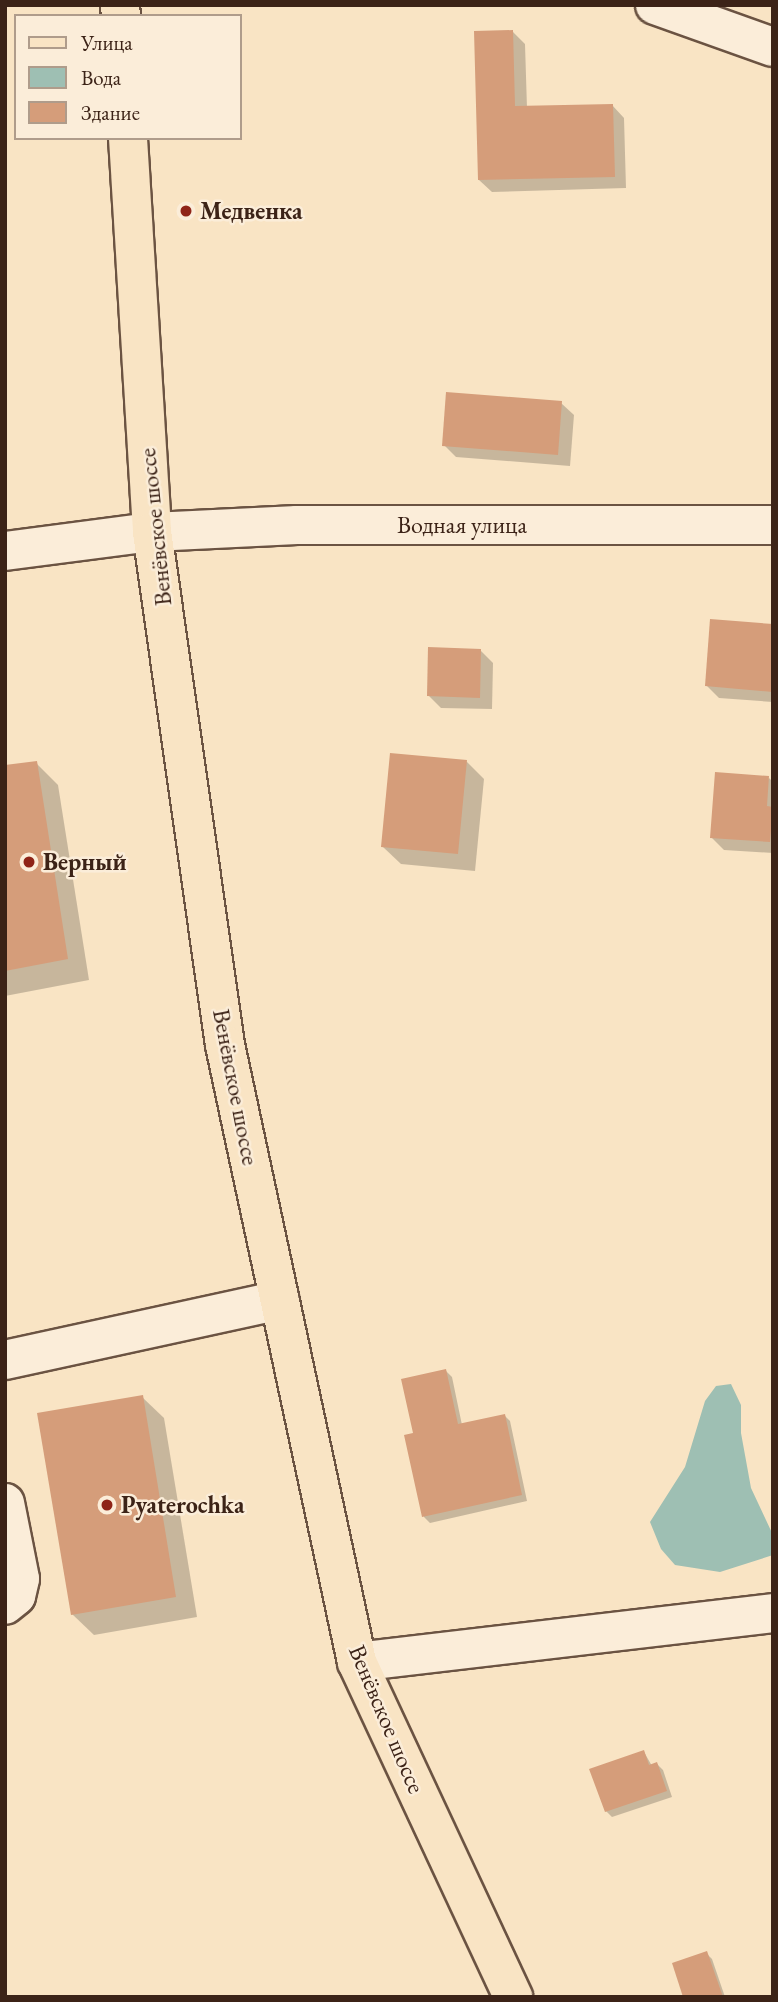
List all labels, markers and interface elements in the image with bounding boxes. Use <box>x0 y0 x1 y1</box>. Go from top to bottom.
legend <box>14 14 242 140</box>
text: Улица <box>81 29 133 56</box>
text: Вода <box>81 64 121 91</box>
text: Здание <box>81 99 140 126</box>
place label: Медвенка <box>200 197 303 225</box>
marker: Медвенка <box>178 203 194 219</box>
street label: Венёвское шоссе <box>132 447 178 607</box>
street label: Водная улица <box>397 511 527 539</box>
place label: Верный <box>43 848 126 876</box>
marker: Верный <box>21 854 37 870</box>
street label: Венёвское шоссе <box>207 1007 265 1167</box>
place label: Pyaterochka <box>121 1491 244 1519</box>
marker: Pyaterochka <box>99 1497 115 1513</box>
street label: Венёвское шоссе <box>343 1640 431 1798</box>

